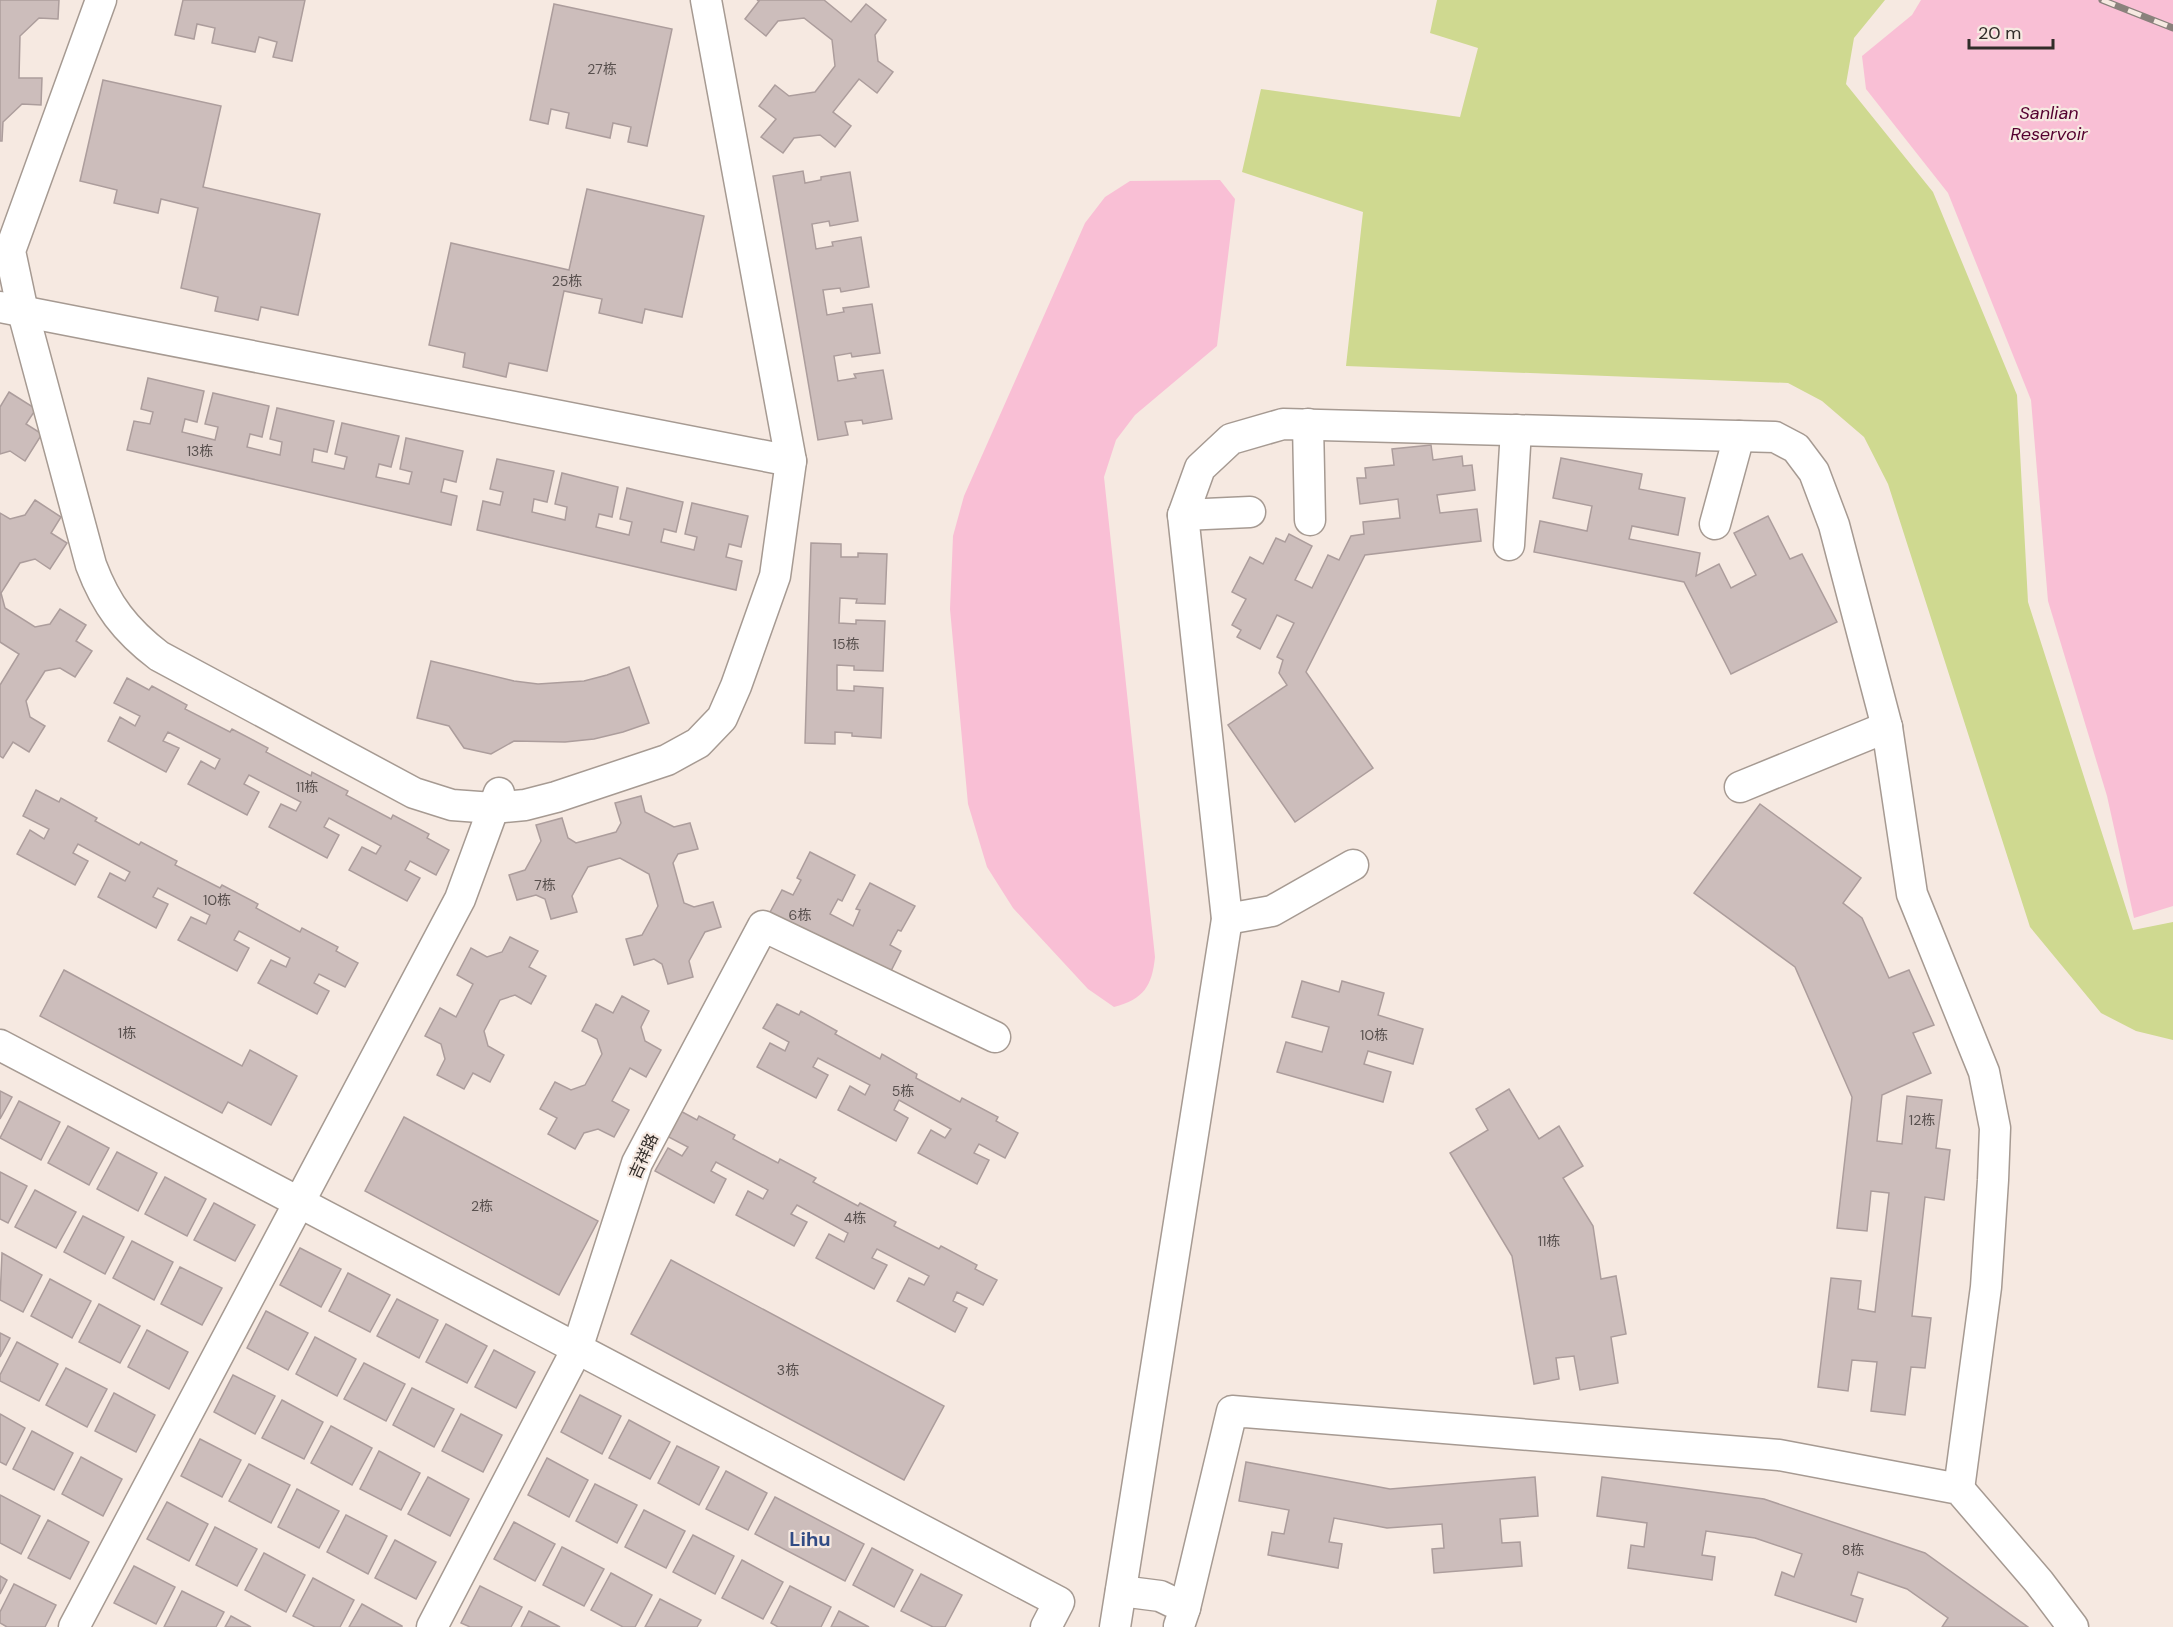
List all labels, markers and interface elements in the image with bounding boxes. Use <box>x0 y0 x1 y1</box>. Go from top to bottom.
scale bar <box>1969 12 2053 50</box>
text: 20 m <box>1978 21 2021 45</box>
house number: 27栋 <box>587 60 617 78</box>
water label: Sanlian Reservoir <box>2010 101 2089 146</box>
house number: 25栋 <box>552 272 582 290</box>
house number: 13栋 <box>187 442 213 460</box>
house number: 15栋 <box>833 635 859 653</box>
house number: 11栋 <box>296 778 318 796</box>
house number: 7栋 <box>534 876 556 894</box>
house number: 10栋 <box>203 891 231 909</box>
house number: 6栋 <box>789 906 811 924</box>
house number: 1栋 <box>118 1024 136 1042</box>
house number: 10栋 <box>1360 1026 1388 1044</box>
house number: 5栋 <box>892 1082 914 1100</box>
house number: 12栋 <box>1909 1111 1935 1129</box>
street label: 吉祥路 <box>624 1130 663 1182</box>
house number: 2栋 <box>471 1197 493 1215</box>
house number: 4栋 <box>844 1209 866 1227</box>
house number: 11栋 <box>1538 1232 1560 1250</box>
house number: 3栋 <box>777 1361 799 1379</box>
district label: Lihu <box>789 1526 831 1552</box>
house number: 8栋 <box>1842 1541 1864 1559</box>

